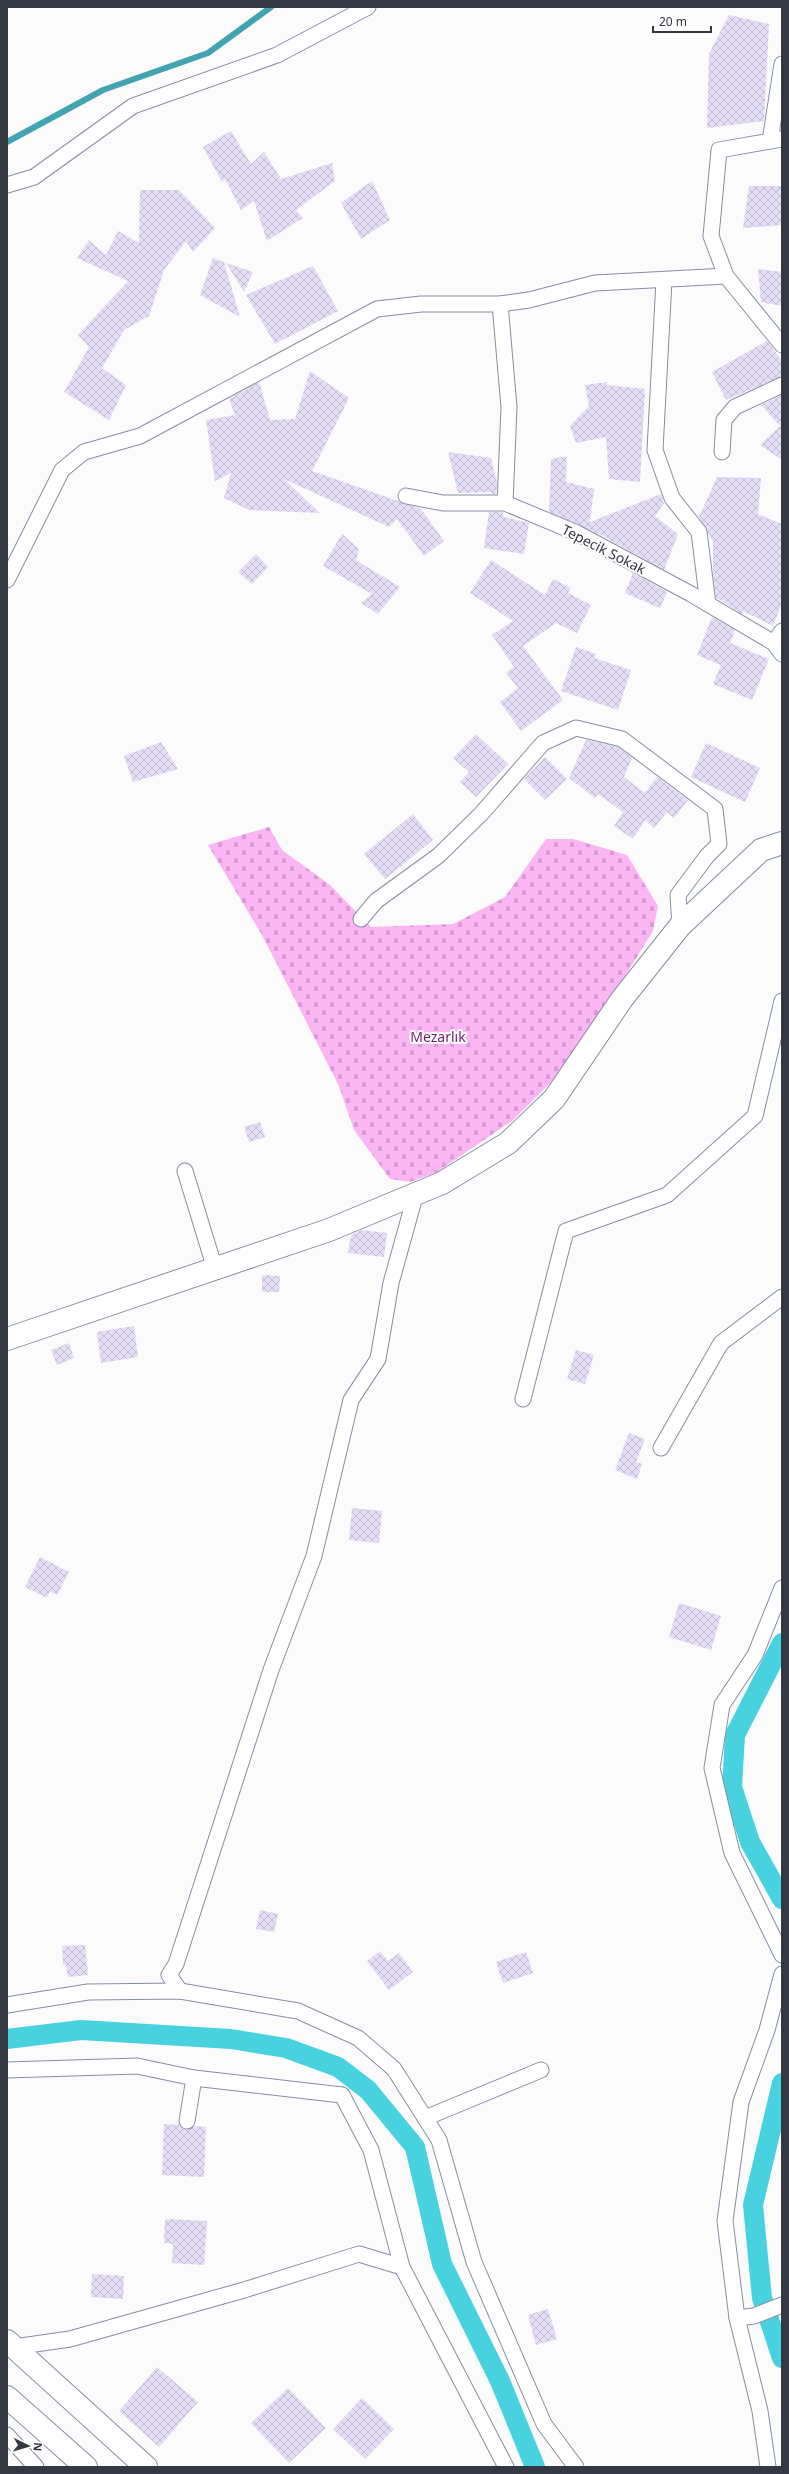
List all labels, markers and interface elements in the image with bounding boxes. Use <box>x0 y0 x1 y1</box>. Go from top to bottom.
scale bar <box>653 8 711 34</box>
text: 20 m <box>659 13 687 30</box>
street label: Tepecik Sokak <box>559 520 650 578</box>
park label: Mezarlık <box>410 1027 466 1046</box>
north arrow <box>8 2426 48 2466</box>
text: N <box>31 2442 46 2452</box>

